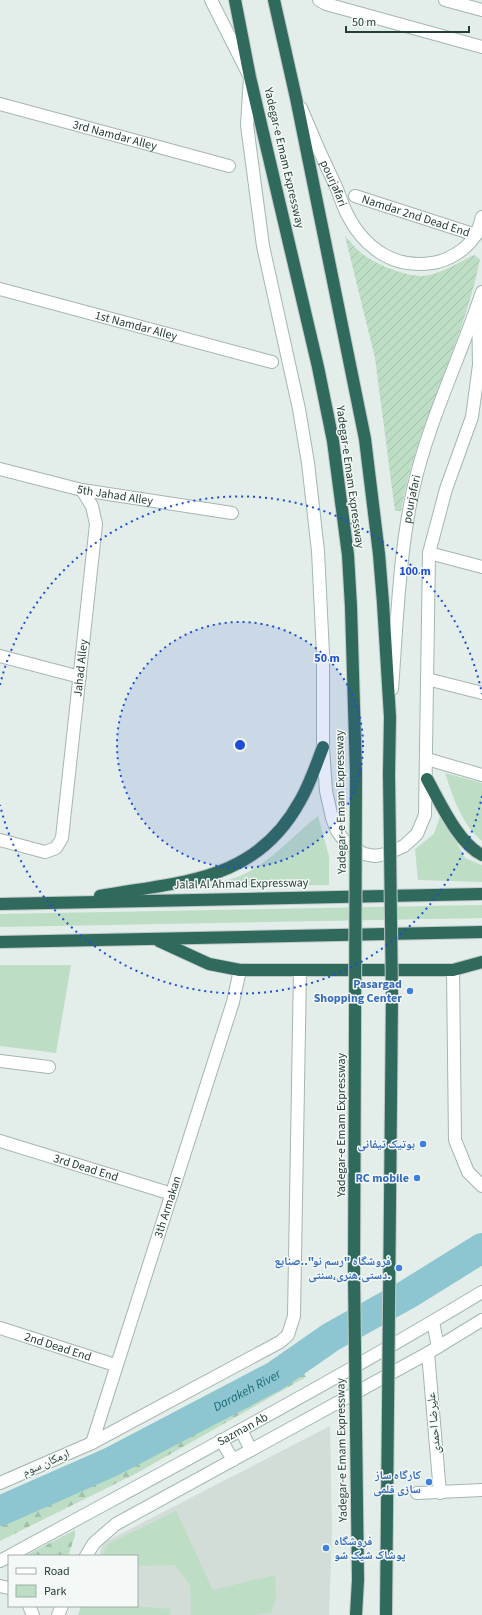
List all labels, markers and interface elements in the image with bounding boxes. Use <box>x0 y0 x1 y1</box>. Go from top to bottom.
scale bar <box>346 8 469 34</box>
text: 50 m <box>352 14 376 31</box>
street label: Yadegar-e Emam Expressway <box>259 85 309 231</box>
street label: 3rd Namdar Alley <box>71 116 159 155</box>
street label: pourjafari <box>316 157 351 209</box>
street label: Namdar 2nd Dead End <box>360 190 472 241</box>
street label: 1st Namdar Alley <box>93 306 180 345</box>
street label: Yadegar-e Emam Expressway <box>331 403 369 550</box>
street label: pourjafari <box>398 473 425 525</box>
street label: 5th Jahad Alley <box>75 481 155 509</box>
text: 100 m <box>399 563 431 580</box>
street label: Jahad Alley <box>69 638 92 698</box>
text: 50 m <box>314 650 340 667</box>
street label: Yadegar-e Emam Expressway <box>331 729 351 875</box>
centre of rings <box>233 738 247 752</box>
street label: Jalal Al Ahmad Expressway <box>174 874 309 894</box>
place label: Pasargad Shopping Center <box>314 976 402 1007</box>
marker: Pasargad Shopping Center <box>405 986 415 996</box>
street label: Yadegar-e Emam Expressway <box>333 1053 350 1198</box>
place label: بوتیک تیفانی <box>357 1136 415 1153</box>
marker: بوتیک تیفانی <box>418 1139 428 1149</box>
street label: 3rd Dead End <box>51 1150 121 1185</box>
place label: RC mobile <box>355 1170 409 1187</box>
marker: RC mobile <box>412 1173 422 1183</box>
street label: 3th Armakan <box>150 1174 185 1240</box>
place label: فروشگاه "رسم نو"..صنایع دستی،هنری،سنتی. <box>274 1253 391 1284</box>
marker: فروشگاه "رسم نو"..صنایع دستی،هنری،سنتی. <box>394 1263 404 1273</box>
street label: 2nd Dead End <box>22 1328 94 1365</box>
water label: Darakeh River <box>210 1365 285 1416</box>
street label: Yadegar-e Emam Expressway <box>332 1377 352 1523</box>
street label: علیرضا احمدی <box>423 1392 445 1454</box>
street label: Sazman Ab <box>214 1408 271 1450</box>
street label: ارمکان سوم <box>20 1445 73 1481</box>
place label: کارگاه ساز سازی قلمی <box>373 1467 422 1498</box>
marker: کارگاه ساز سازی قلمی <box>424 1477 434 1487</box>
place label: فروشگاه پوشاک شیک شو <box>334 1533 406 1564</box>
marker: فروشگاه پوشاک شیک شو <box>321 1543 331 1553</box>
legend <box>8 1555 138 1607</box>
text: Road <box>44 1563 70 1580</box>
text: Park <box>44 1583 66 1600</box>

